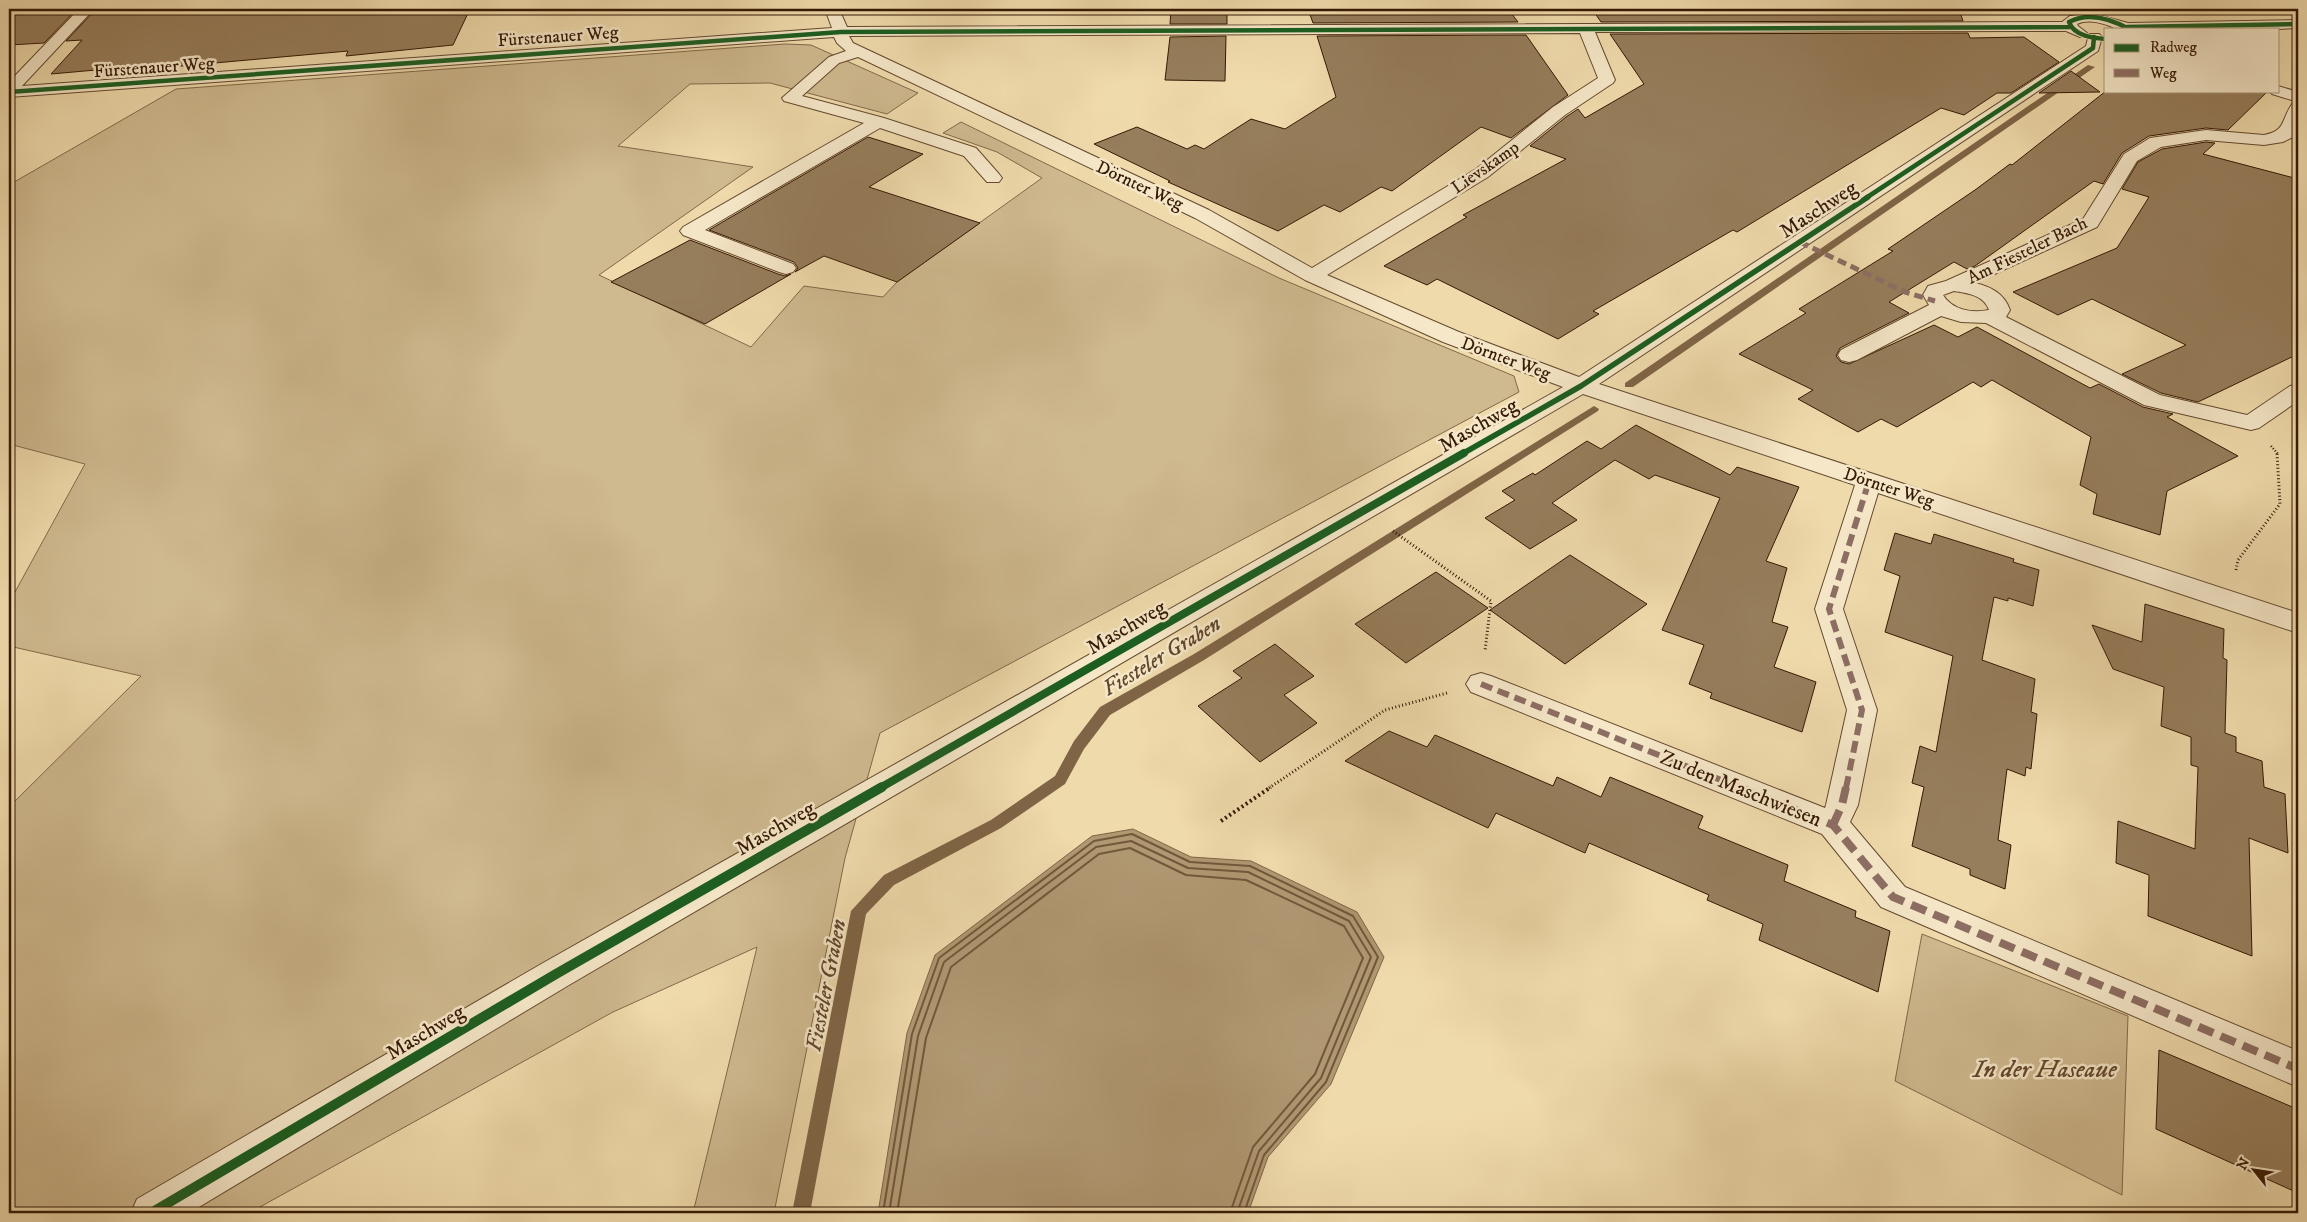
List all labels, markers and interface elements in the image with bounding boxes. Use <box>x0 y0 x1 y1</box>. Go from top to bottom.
street label: Fürstenauer Weg <box>497 22 619 52</box>
legend <box>2104 28 2280 92</box>
text: Radweg <box>2150 38 2198 57</box>
street label: Fürstenauer Weg <box>93 53 215 83</box>
text: Weg <box>2149 64 2177 83</box>
street label: Lievskamp <box>1447 136 1524 199</box>
street label: Dörnter Weg <box>1092 156 1187 216</box>
street label: Maschweg <box>1775 175 1863 245</box>
street label: Am Fiesteler Bach <box>1964 212 2092 289</box>
street label: Dörnter Weg <box>1458 333 1554 385</box>
street label: Maschweg <box>1434 392 1524 459</box>
street label: Dörnter Weg <box>1841 463 1937 513</box>
street label: Maschweg <box>1082 594 1172 661</box>
water label: Fiesteler Graben <box>1098 610 1226 702</box>
street label: Zu den Maschwiesen <box>1656 745 1825 833</box>
street label: Maschweg <box>731 795 821 862</box>
water label: Fiesteler Graben <box>800 917 852 1054</box>
street label: Maschweg <box>381 999 470 1067</box>
park label: In der Haseaue <box>1971 1054 2117 1085</box>
north arrow <box>2230 1144 2280 1194</box>
text: N <box>2233 1154 2255 1173</box>

